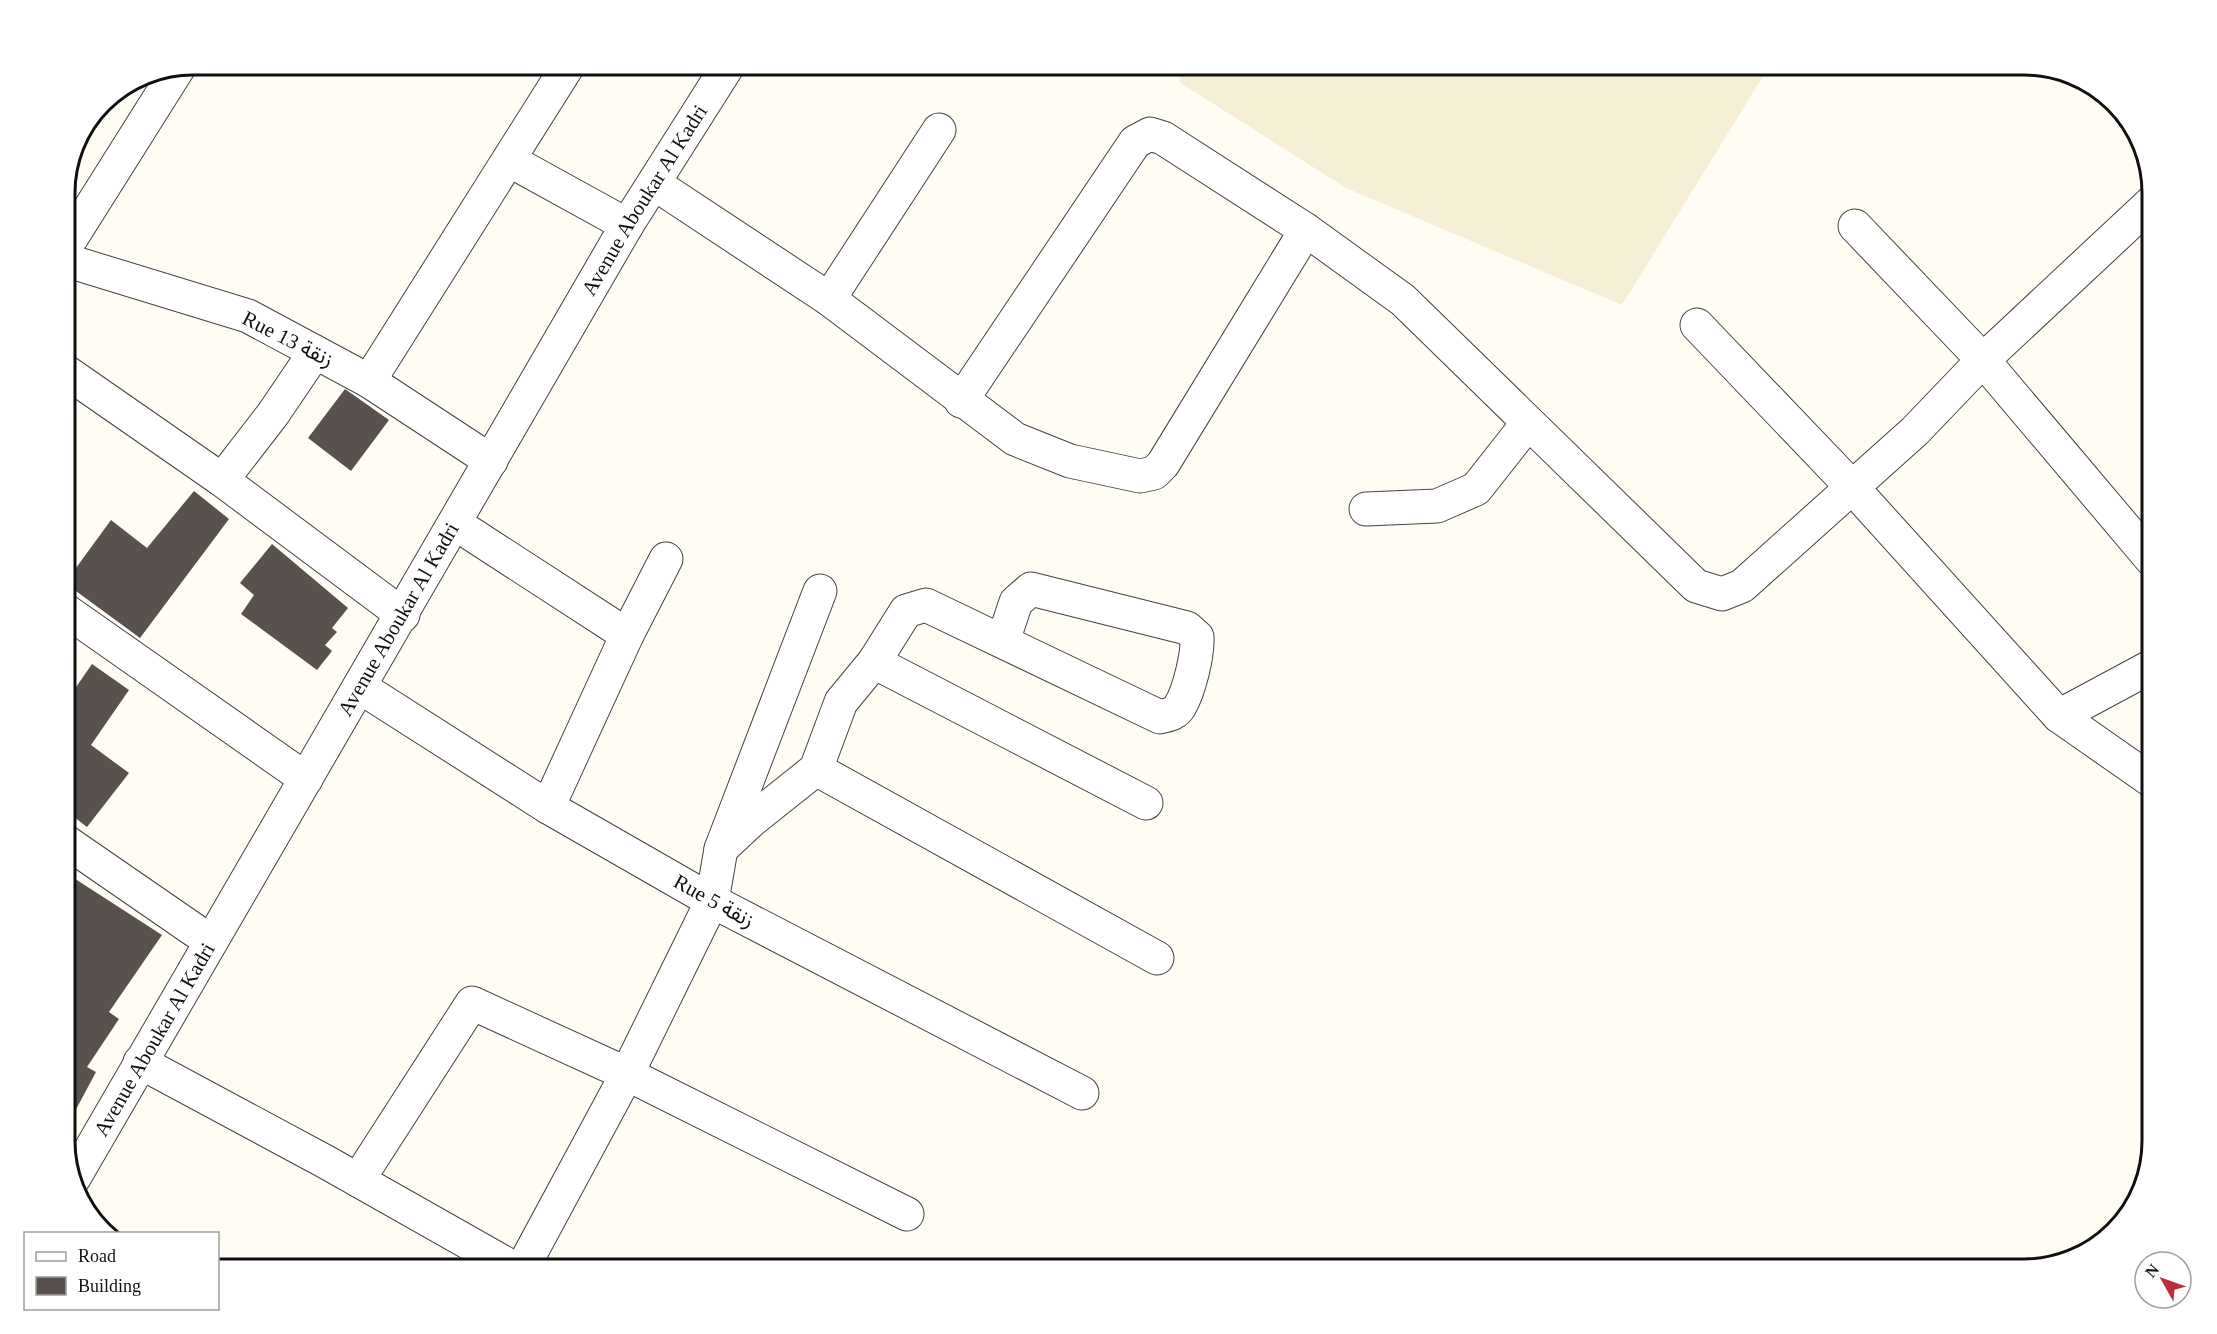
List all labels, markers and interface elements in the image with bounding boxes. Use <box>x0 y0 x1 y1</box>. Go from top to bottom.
street label: Avenue Aboukar Al Kadri <box>577 100 712 300</box>
street label: Rue 13 زنقة <box>239 306 337 372</box>
street label: Avenue Aboukar Al Kadri <box>333 518 464 720</box>
street label: Rue 5 زنقة <box>670 869 758 933</box>
street label: Avenue Aboukar Al Kadri <box>89 939 220 1141</box>
legend <box>24 1232 219 1310</box>
text: Road <box>78 1246 116 1266</box>
north arrow <box>2133 1250 2193 1310</box>
text: N <box>2142 1260 2162 1281</box>
text: Building <box>78 1276 141 1296</box>

